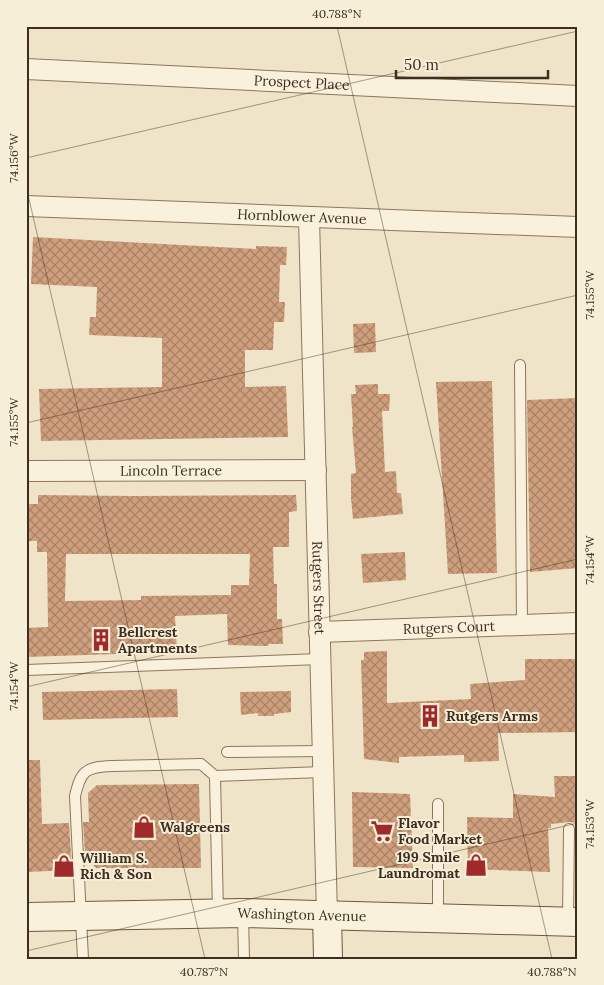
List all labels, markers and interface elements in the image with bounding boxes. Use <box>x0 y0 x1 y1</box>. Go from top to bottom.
text: 40.788°N <box>312 6 362 21</box>
scale bar <box>396 48 549 80</box>
text: 50 m <box>404 55 439 74</box>
street label: Prospect Place <box>253 71 350 94</box>
text: 74.156°W <box>6 132 21 183</box>
street label: Hornblower Avenue <box>237 205 367 228</box>
text: 74.155°W <box>582 269 597 320</box>
text: 74.155°W <box>6 396 21 447</box>
street label: Lincoln Terrace <box>120 461 223 480</box>
text: 74.154°W <box>582 535 597 584</box>
street label: Rutgers Street <box>308 541 329 636</box>
street label: Rutgers Court <box>403 617 496 638</box>
place label: Bellcrest Apartments <box>118 623 197 657</box>
building icon: Bellcrest Apartments <box>88 627 114 653</box>
text: 74.154°W <box>6 661 21 710</box>
building icon: Rutgers Arms <box>417 703 443 729</box>
place label: Rutgers Arms <box>446 707 538 725</box>
text: 74.153°W <box>582 798 597 849</box>
shop icon: Walgreens <box>131 814 157 840</box>
place label: Flavor Food Market <box>398 814 482 848</box>
place label: Walgreens <box>160 818 230 836</box>
supermarket icon: Flavor Food Market <box>369 818 395 844</box>
place label: 199 Smile Laundromat <box>378 848 460 882</box>
place label: William S. Rich & Son <box>80 849 152 883</box>
shop icon: 199 Smile Laundromat <box>463 852 489 878</box>
shop icon: William S. Rich & Son <box>51 853 77 879</box>
street label: Washington Avenue <box>237 904 367 925</box>
text: 40.787°N <box>180 964 228 979</box>
text: 40.788°N <box>527 964 577 979</box>

